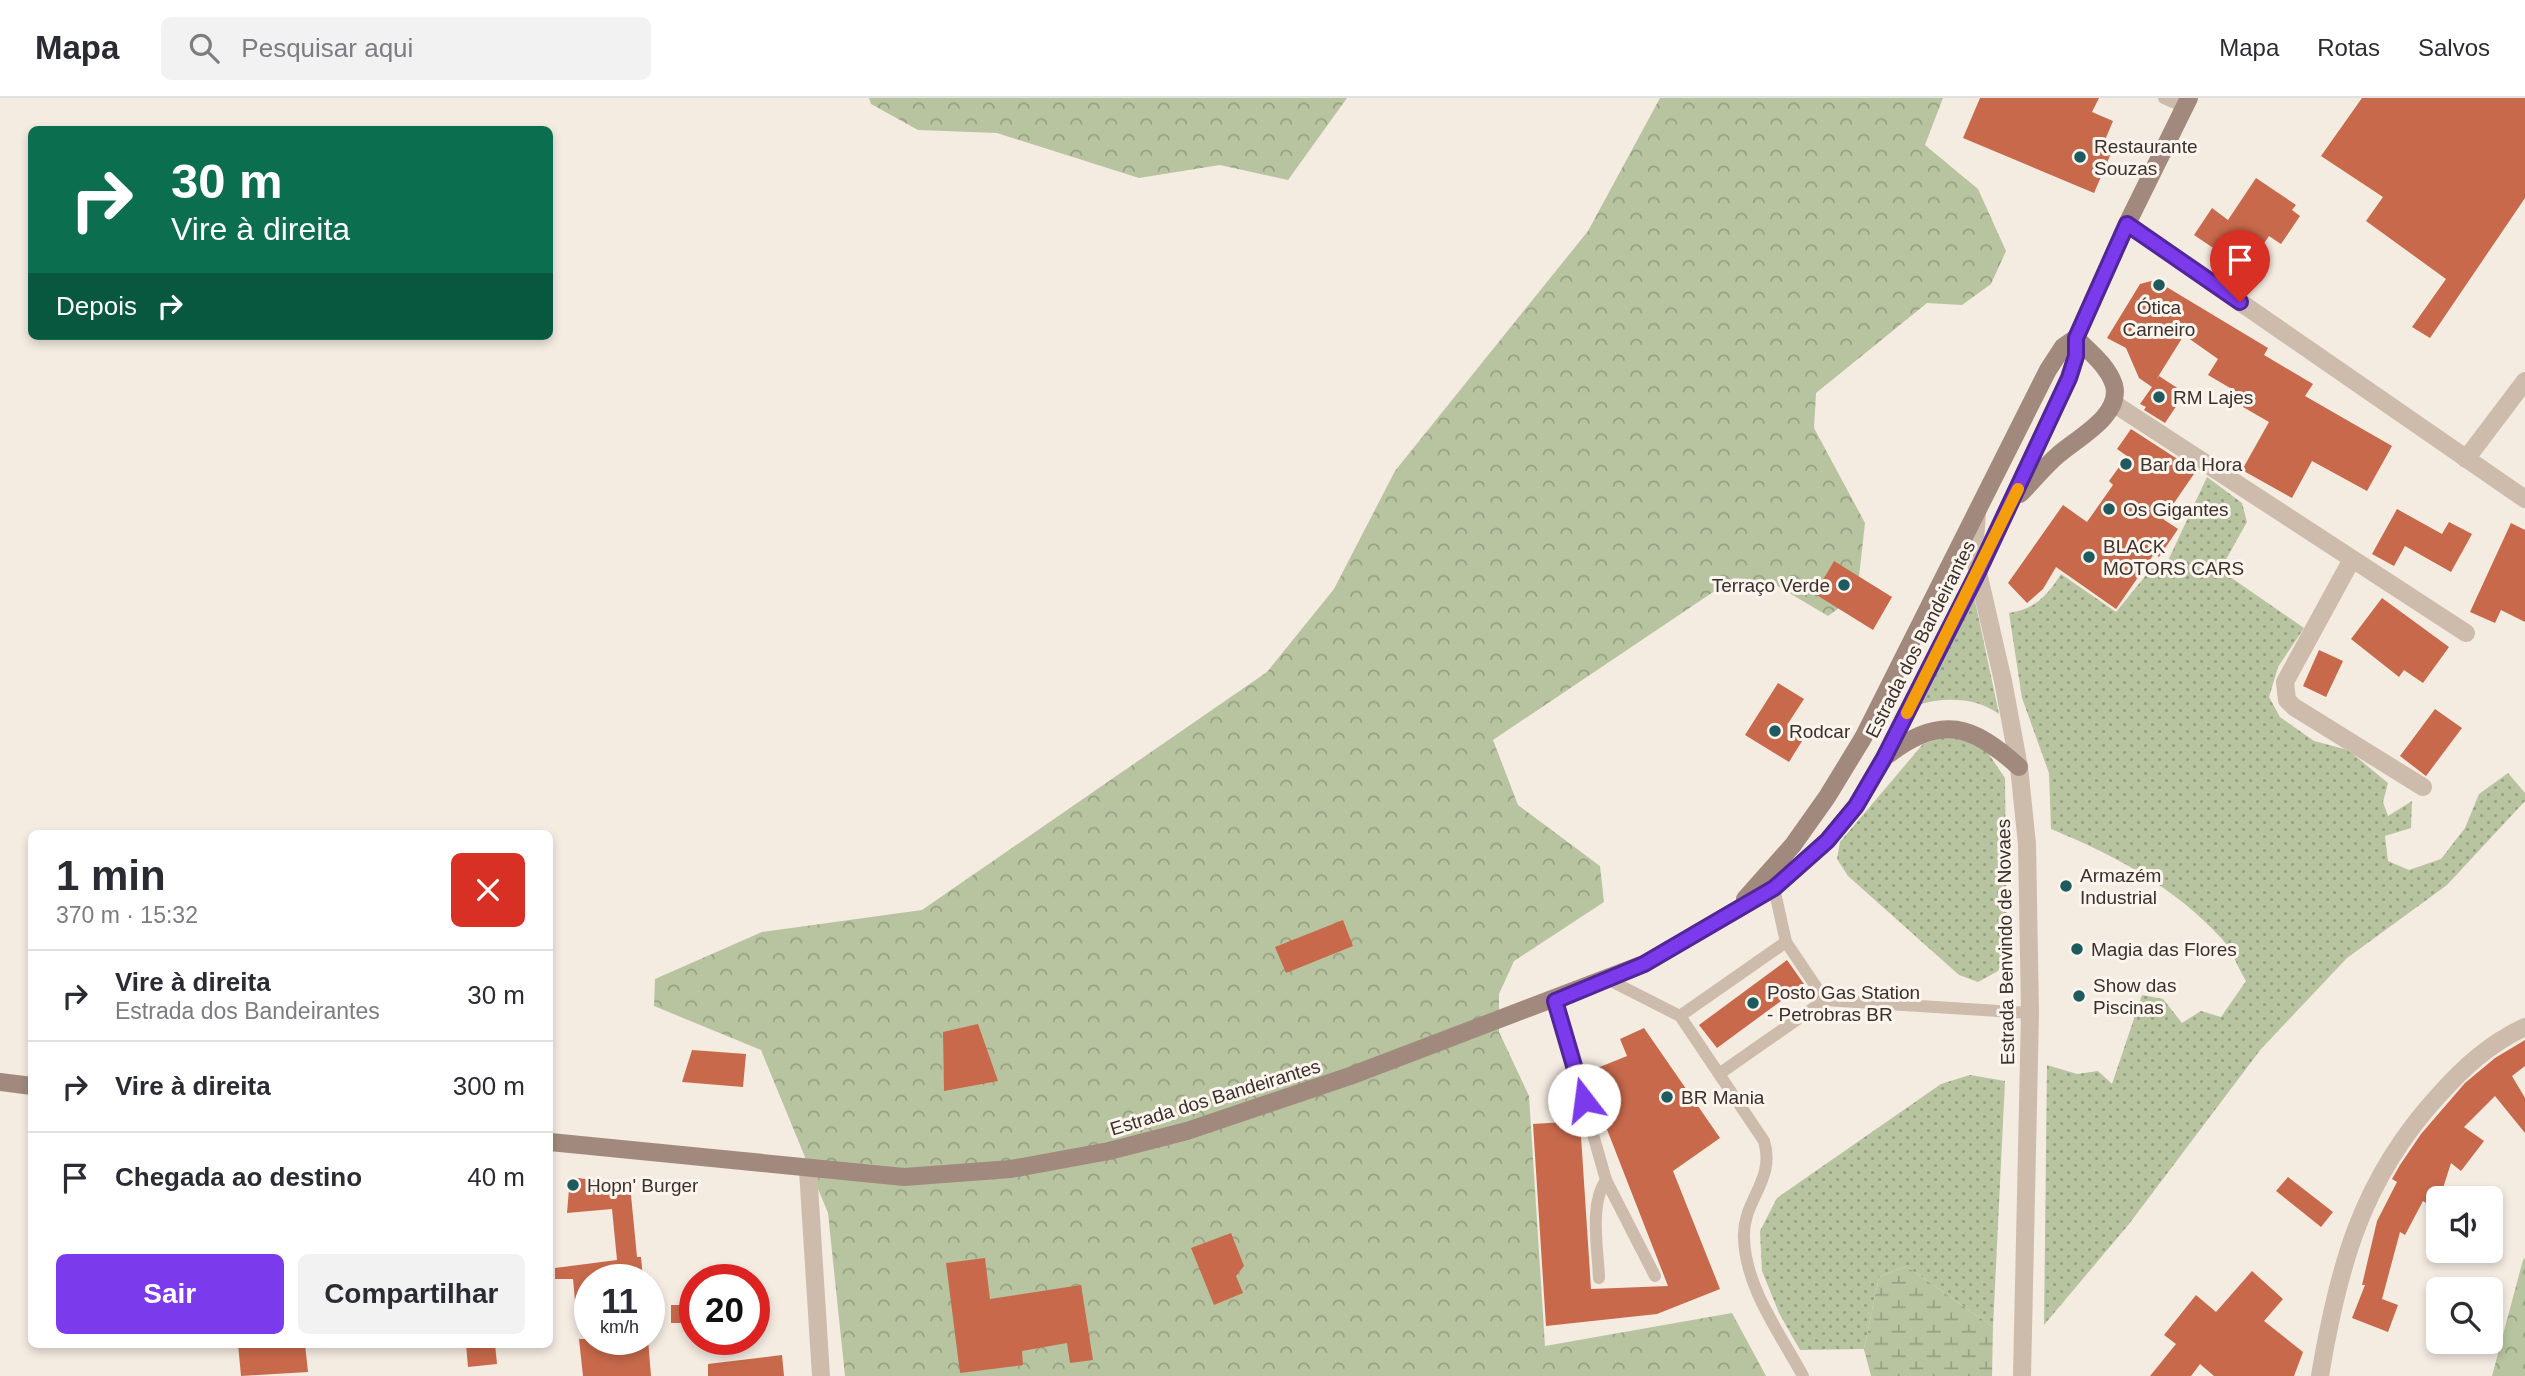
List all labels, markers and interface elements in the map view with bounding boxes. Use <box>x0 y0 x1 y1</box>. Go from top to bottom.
search box <box>161 17 651 80</box>
text: Mapa <box>35 29 119 66</box>
icon: search <box>185 29 223 67</box>
text: Pesquisar aqui <box>241 33 413 63</box>
text: Mapa <box>2219 34 2279 61</box>
text: Rotas <box>2317 34 2380 61</box>
text: Salvos <box>2418 34 2490 61</box>
place label: Restaurante Souzas <box>2094 136 2198 179</box>
marker: Restaurante Souzas <box>2072 149 2088 165</box>
icon: right <box>56 154 147 245</box>
text: 30 m <box>171 154 283 208</box>
text: Vire à direita <box>171 211 350 247</box>
pin <box>2210 230 2270 302</box>
icon: arrive <box>2221 241 2259 279</box>
marker: Ótica Carneiro <box>2151 277 2167 293</box>
icon: right <box>151 287 189 325</box>
text: Depois <box>56 291 137 321</box>
place label: Ótica Carneiro <box>2123 297 2195 340</box>
place label: RM Lajes <box>2173 387 2253 408</box>
marker: RM Lajes <box>2151 389 2167 405</box>
place label: Bar da Hora <box>2140 454 2243 475</box>
marker: Bar da Hora <box>2118 456 2134 472</box>
place label: Os Gigantes <box>2123 499 2229 520</box>
marker: Os Gigantes <box>2101 501 2117 517</box>
place label: BLACK MOTORS CARS <box>2103 536 2244 579</box>
street label: Estrada dos Bandeirantes <box>1861 537 1979 741</box>
marker: BLACK MOTORS CARS <box>2081 549 2097 565</box>
place label: Terraço Verde <box>1712 575 1830 596</box>
marker: Terraço Verde <box>1836 577 1852 593</box>
place label: Rodcar <box>1789 721 1851 742</box>
marker: Rodcar <box>1767 723 1783 739</box>
street label: Estrada Benvindo de Novaes <box>1993 819 2018 1065</box>
text: 1 min <box>56 852 166 899</box>
button: close <box>451 853 525 927</box>
place label: Armazém Industrial <box>2080 865 2161 908</box>
marker: Armazém Industrial <box>2058 878 2074 894</box>
text: 370 m · 15:32 <box>56 902 198 928</box>
place label: Magia das Flores <box>2091 939 2237 960</box>
marker: Magia das Flores <box>2069 941 2085 957</box>
text: Vire à direita <box>115 967 271 997</box>
place label: Show das Piscinas <box>2093 975 2176 1018</box>
icon: right <box>56 977 94 1015</box>
text: 30 m <box>467 980 525 1010</box>
place label: Posto Gas Station - Petrobras BR <box>1767 982 1920 1025</box>
marker: Show das Piscinas <box>2071 988 2087 1004</box>
marker: Posto Gas Station - Petrobras BR <box>1745 995 1761 1011</box>
text: Estrada dos Bandeirantes <box>115 998 380 1024</box>
street label: Estrada dos Bandeirantes <box>1108 1055 1323 1139</box>
position arrow <box>1547 1063 1621 1137</box>
icon: right <box>56 1068 94 1106</box>
text: Vire à direita <box>115 1071 271 1101</box>
text: 300 m <box>453 1071 525 1101</box>
place label: BR Mania <box>1681 1087 1765 1108</box>
marker: BR Mania <box>1659 1089 1675 1105</box>
icon: arrive <box>56 1159 94 1197</box>
text: Chegada ao destino <box>115 1162 362 1192</box>
text: 40 m <box>467 1162 525 1192</box>
place label: Hopn' Burger <box>587 1175 699 1196</box>
marker: Hopn' Burger <box>565 1177 581 1193</box>
map controls <box>2426 1186 2503 1354</box>
button: sound <box>2426 1186 2503 1263</box>
button: Sair <box>56 1254 284 1334</box>
button: Compartilhar <box>298 1254 525 1334</box>
speed limit sign: 20 <box>679 1264 770 1355</box>
button: search <box>2426 1277 2503 1354</box>
text: 11 <box>601 1281 638 1320</box>
text: km/h <box>600 1317 639 1337</box>

